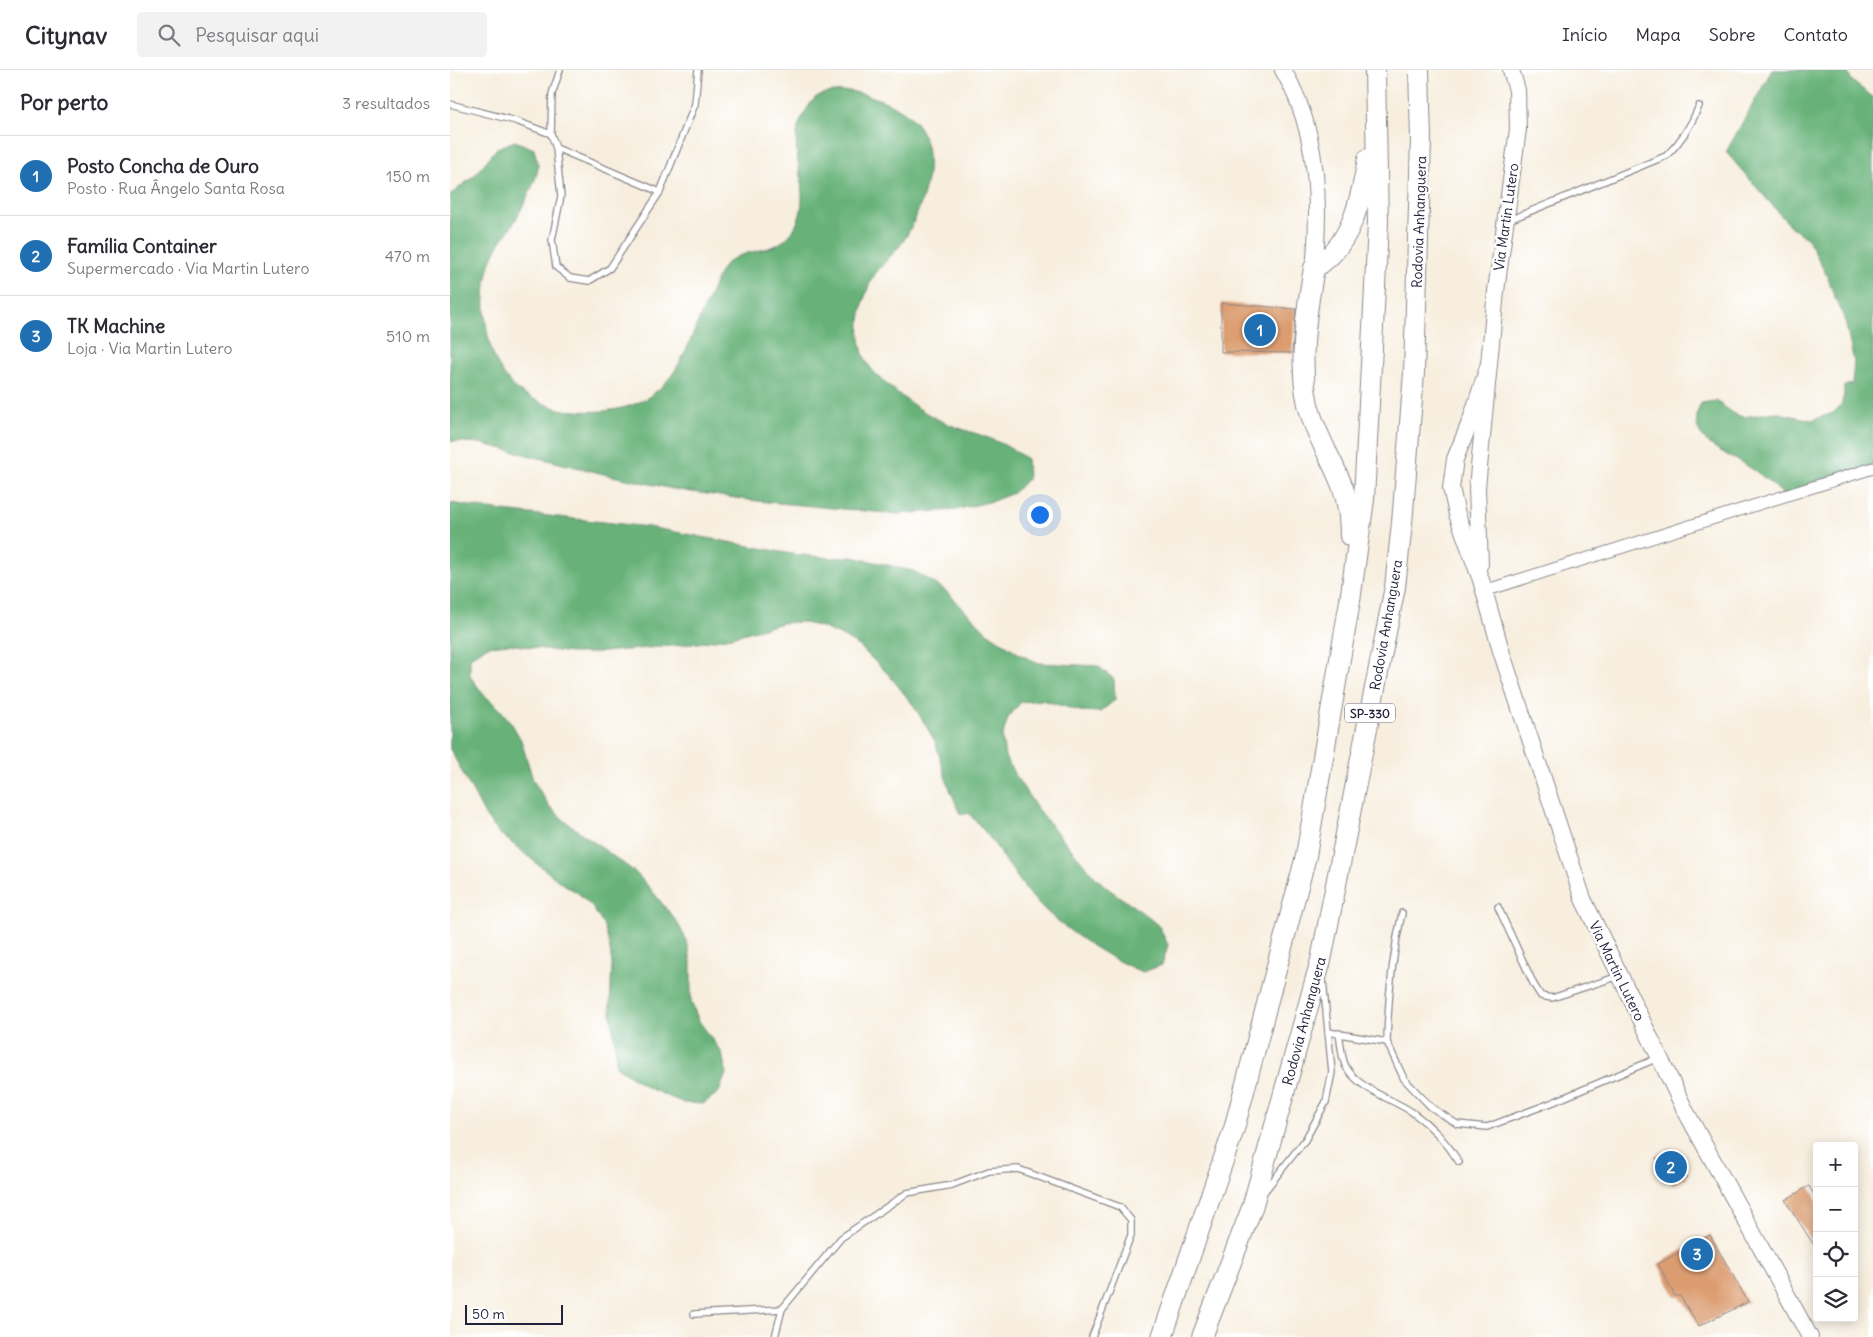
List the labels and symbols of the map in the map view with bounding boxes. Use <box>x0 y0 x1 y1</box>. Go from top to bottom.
street label: Rodovia Anhanguera <box>1408 156 1430 288</box>
street label: Via Martin Lutero <box>1490 162 1522 272</box>
pin: 1 <box>1244 311 1276 349</box>
your location <box>1027 502 1053 528</box>
street label: Rodovia Anhanguera <box>1366 558 1406 692</box>
road number: SP-330 <box>1345 704 1395 722</box>
street label: Via Martin Lutero <box>1585 918 1649 1024</box>
street label: Rodovia Anhanguera <box>1278 955 1330 1087</box>
pin: 2 <box>1655 1148 1687 1186</box>
pin: 3 <box>1681 1235 1713 1273</box>
scale bar <box>465 1302 562 1325</box>

